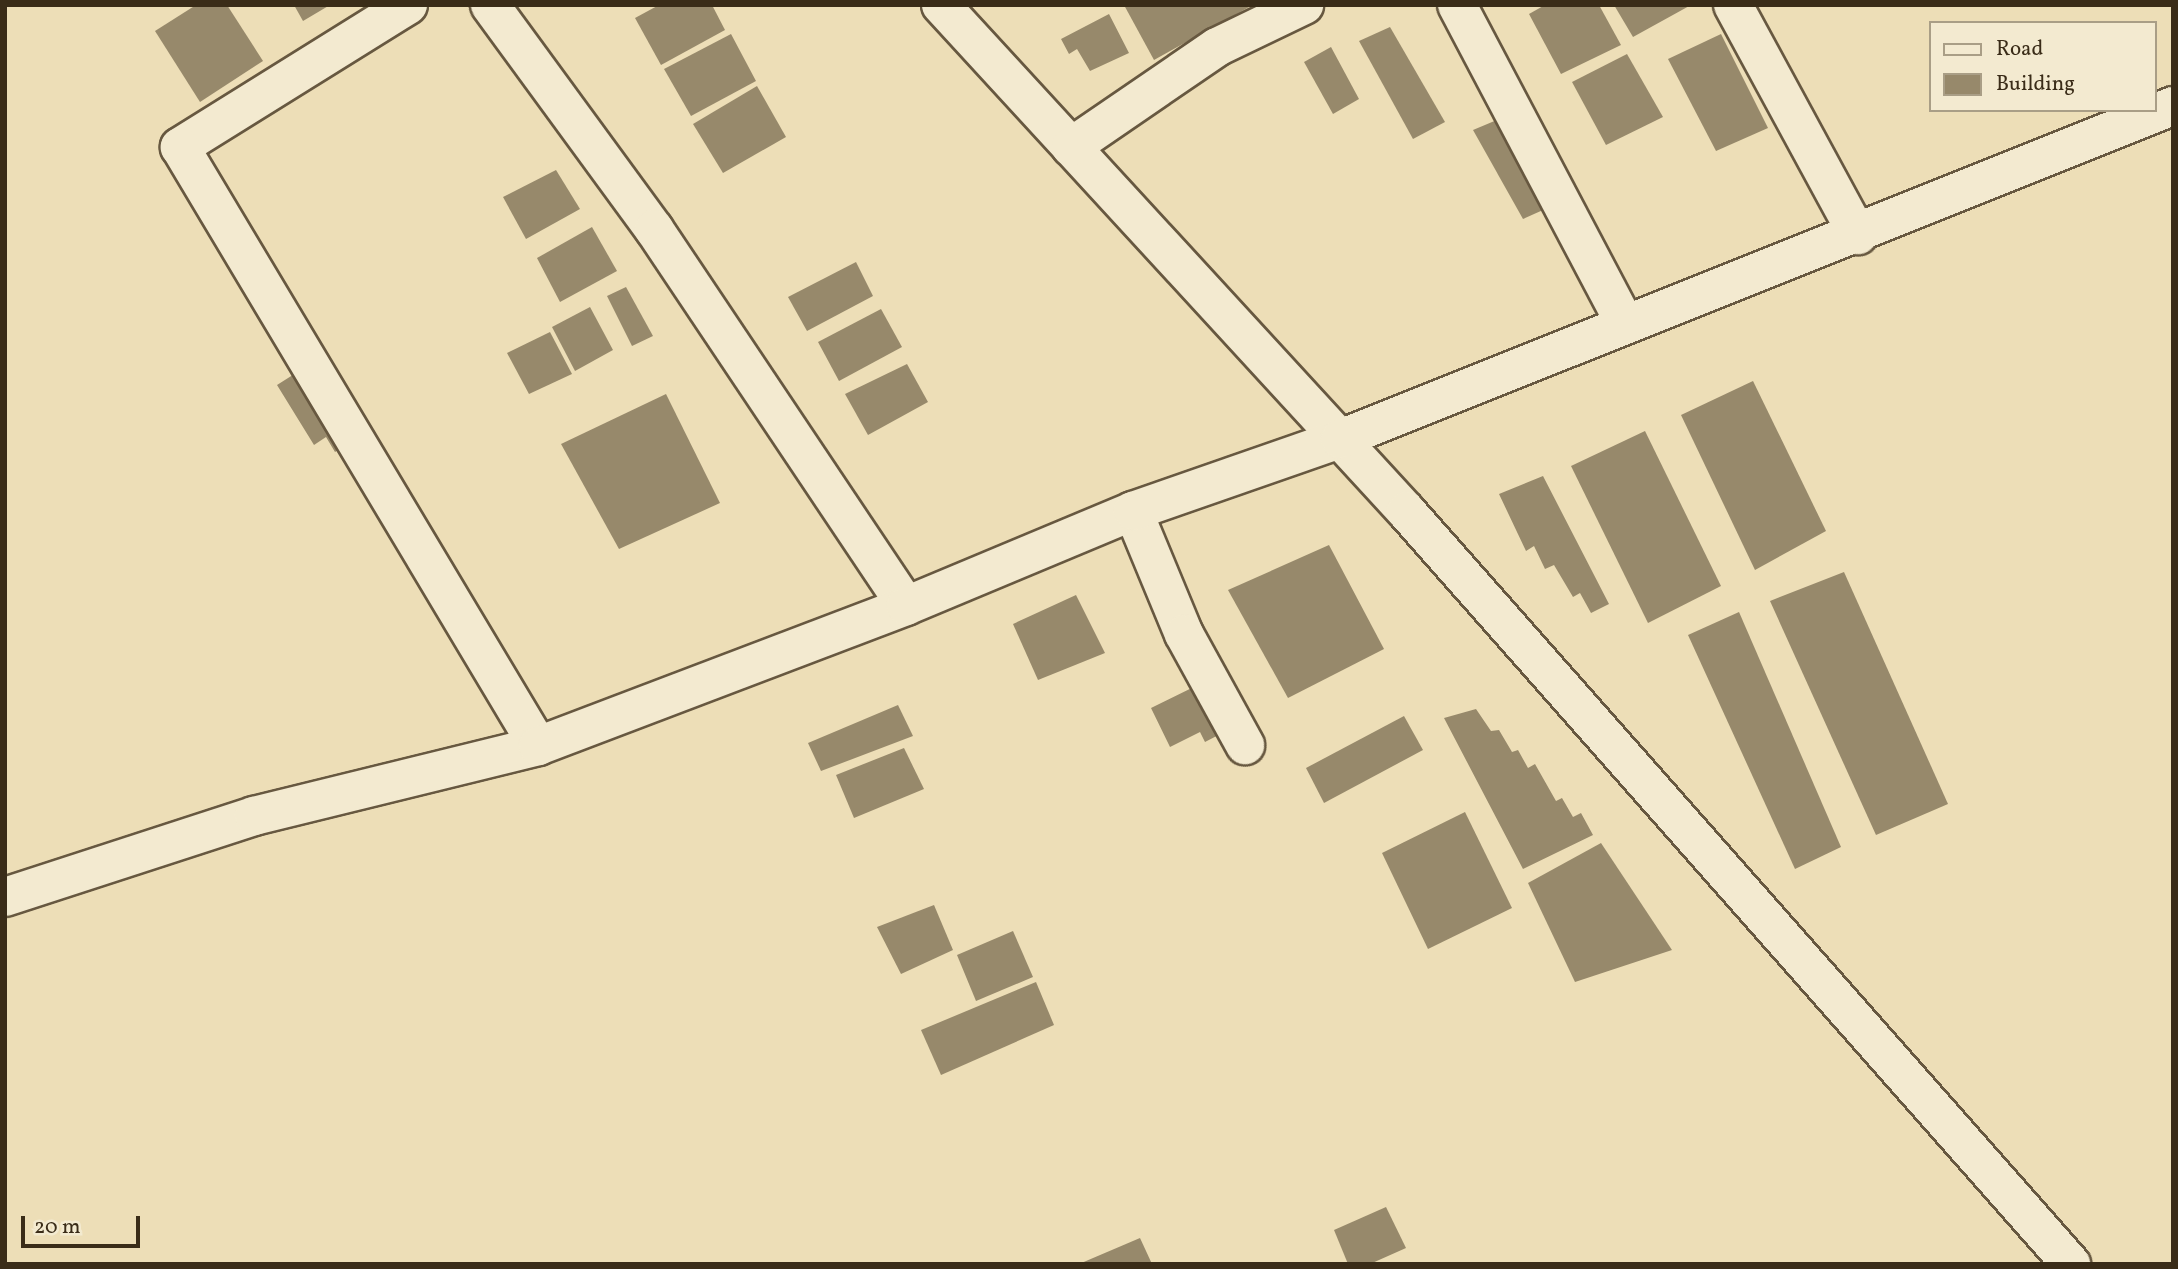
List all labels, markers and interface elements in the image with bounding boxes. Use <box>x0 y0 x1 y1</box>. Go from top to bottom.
legend <box>1930 21 2157 112</box>
text: Road <box>1996 35 2043 64</box>
text: Building <box>1996 70 2075 99</box>
scale bar <box>24 1202 144 1246</box>
text: 20 m <box>34 1213 80 1242</box>

